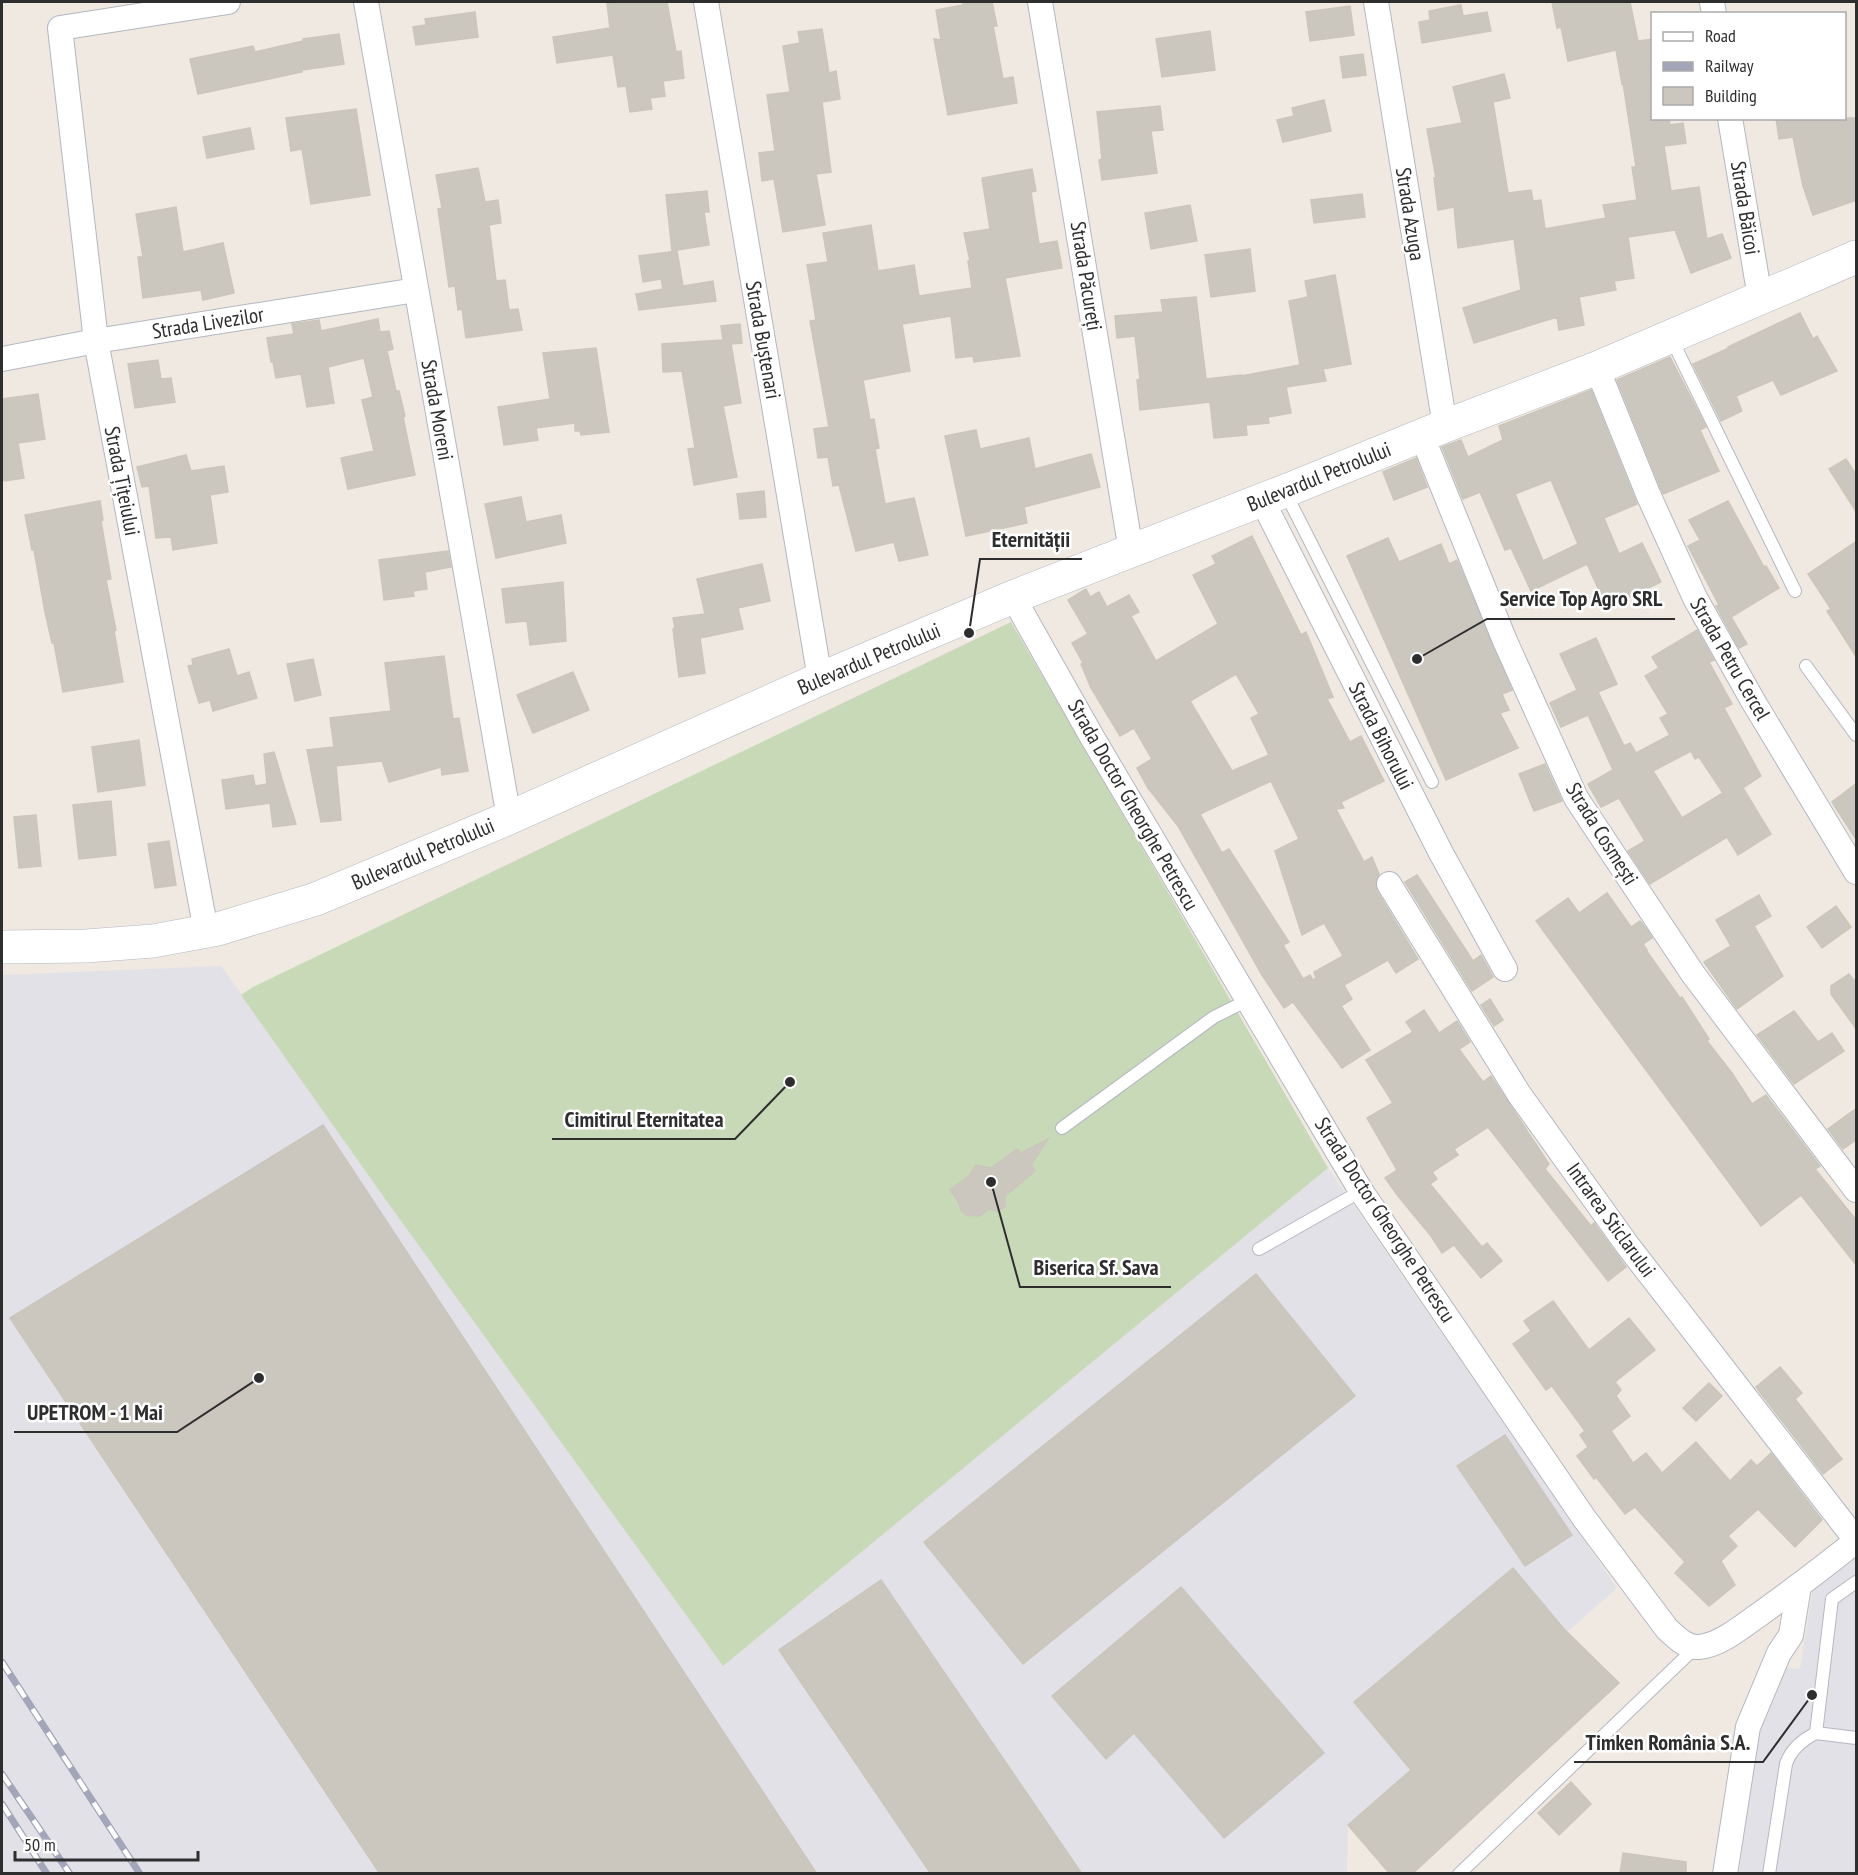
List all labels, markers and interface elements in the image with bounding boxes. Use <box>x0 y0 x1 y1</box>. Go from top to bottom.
legend <box>1651 12 1846 120</box>
text: Road <box>1705 24 1736 47</box>
text: Railway <box>1705 54 1754 77</box>
text: Building <box>1705 84 1757 107</box>
street label: Strada Băicoi <box>1725 159 1766 257</box>
street label: Strada Azuga <box>1390 165 1431 262</box>
street label: Strada Păcureți <box>1065 219 1108 332</box>
street label: Strada Buștenari <box>740 279 787 401</box>
street label: Strada Livezilor <box>150 300 266 345</box>
street label: Strada Moreni <box>415 358 460 462</box>
street label: Strada Țițeiului <box>99 424 146 538</box>
street label: Bulevardul Petrolului <box>1243 435 1395 518</box>
callout: Eternității <box>980 519 1082 559</box>
text: Eternității <box>992 525 1070 553</box>
callout: Service Top Agro SRL <box>1487 579 1675 619</box>
text: Service Top Agro SRL <box>1500 584 1663 612</box>
street label: Strada Petru Cercel <box>1684 592 1777 725</box>
street label: Bulevardul Petrolului <box>793 616 944 701</box>
street label: Strada Bihorului <box>1343 677 1420 794</box>
street label: Strada Doctor Gheorghe Petrescu <box>1062 694 1205 915</box>
street label: Strada Cosmești <box>1560 777 1645 890</box>
street label: Bulevardul Petrolului <box>347 811 498 896</box>
callout: Cimitirul Eternitatea <box>552 1099 735 1139</box>
text: Cimitirul Eternitatea <box>565 1105 723 1133</box>
street label: Strada Doctor Gheorghe Petrescu <box>1309 1112 1462 1327</box>
street label: Intrarea Sticlarului <box>1561 1157 1662 1282</box>
callout: Biserica Sf. Sava <box>1020 1247 1171 1287</box>
text: Biserica Sf. Sava <box>1033 1253 1159 1281</box>
callout: UPETROM - 1 Mai <box>14 1392 177 1432</box>
text: UPETROM - 1 Mai <box>27 1398 163 1426</box>
callout: Timken România S.A. <box>1574 1722 1763 1762</box>
text: Timken România S.A. <box>1586 1728 1750 1756</box>
scale bar <box>15 1824 198 1862</box>
text: 50 m <box>24 1833 56 1856</box>

